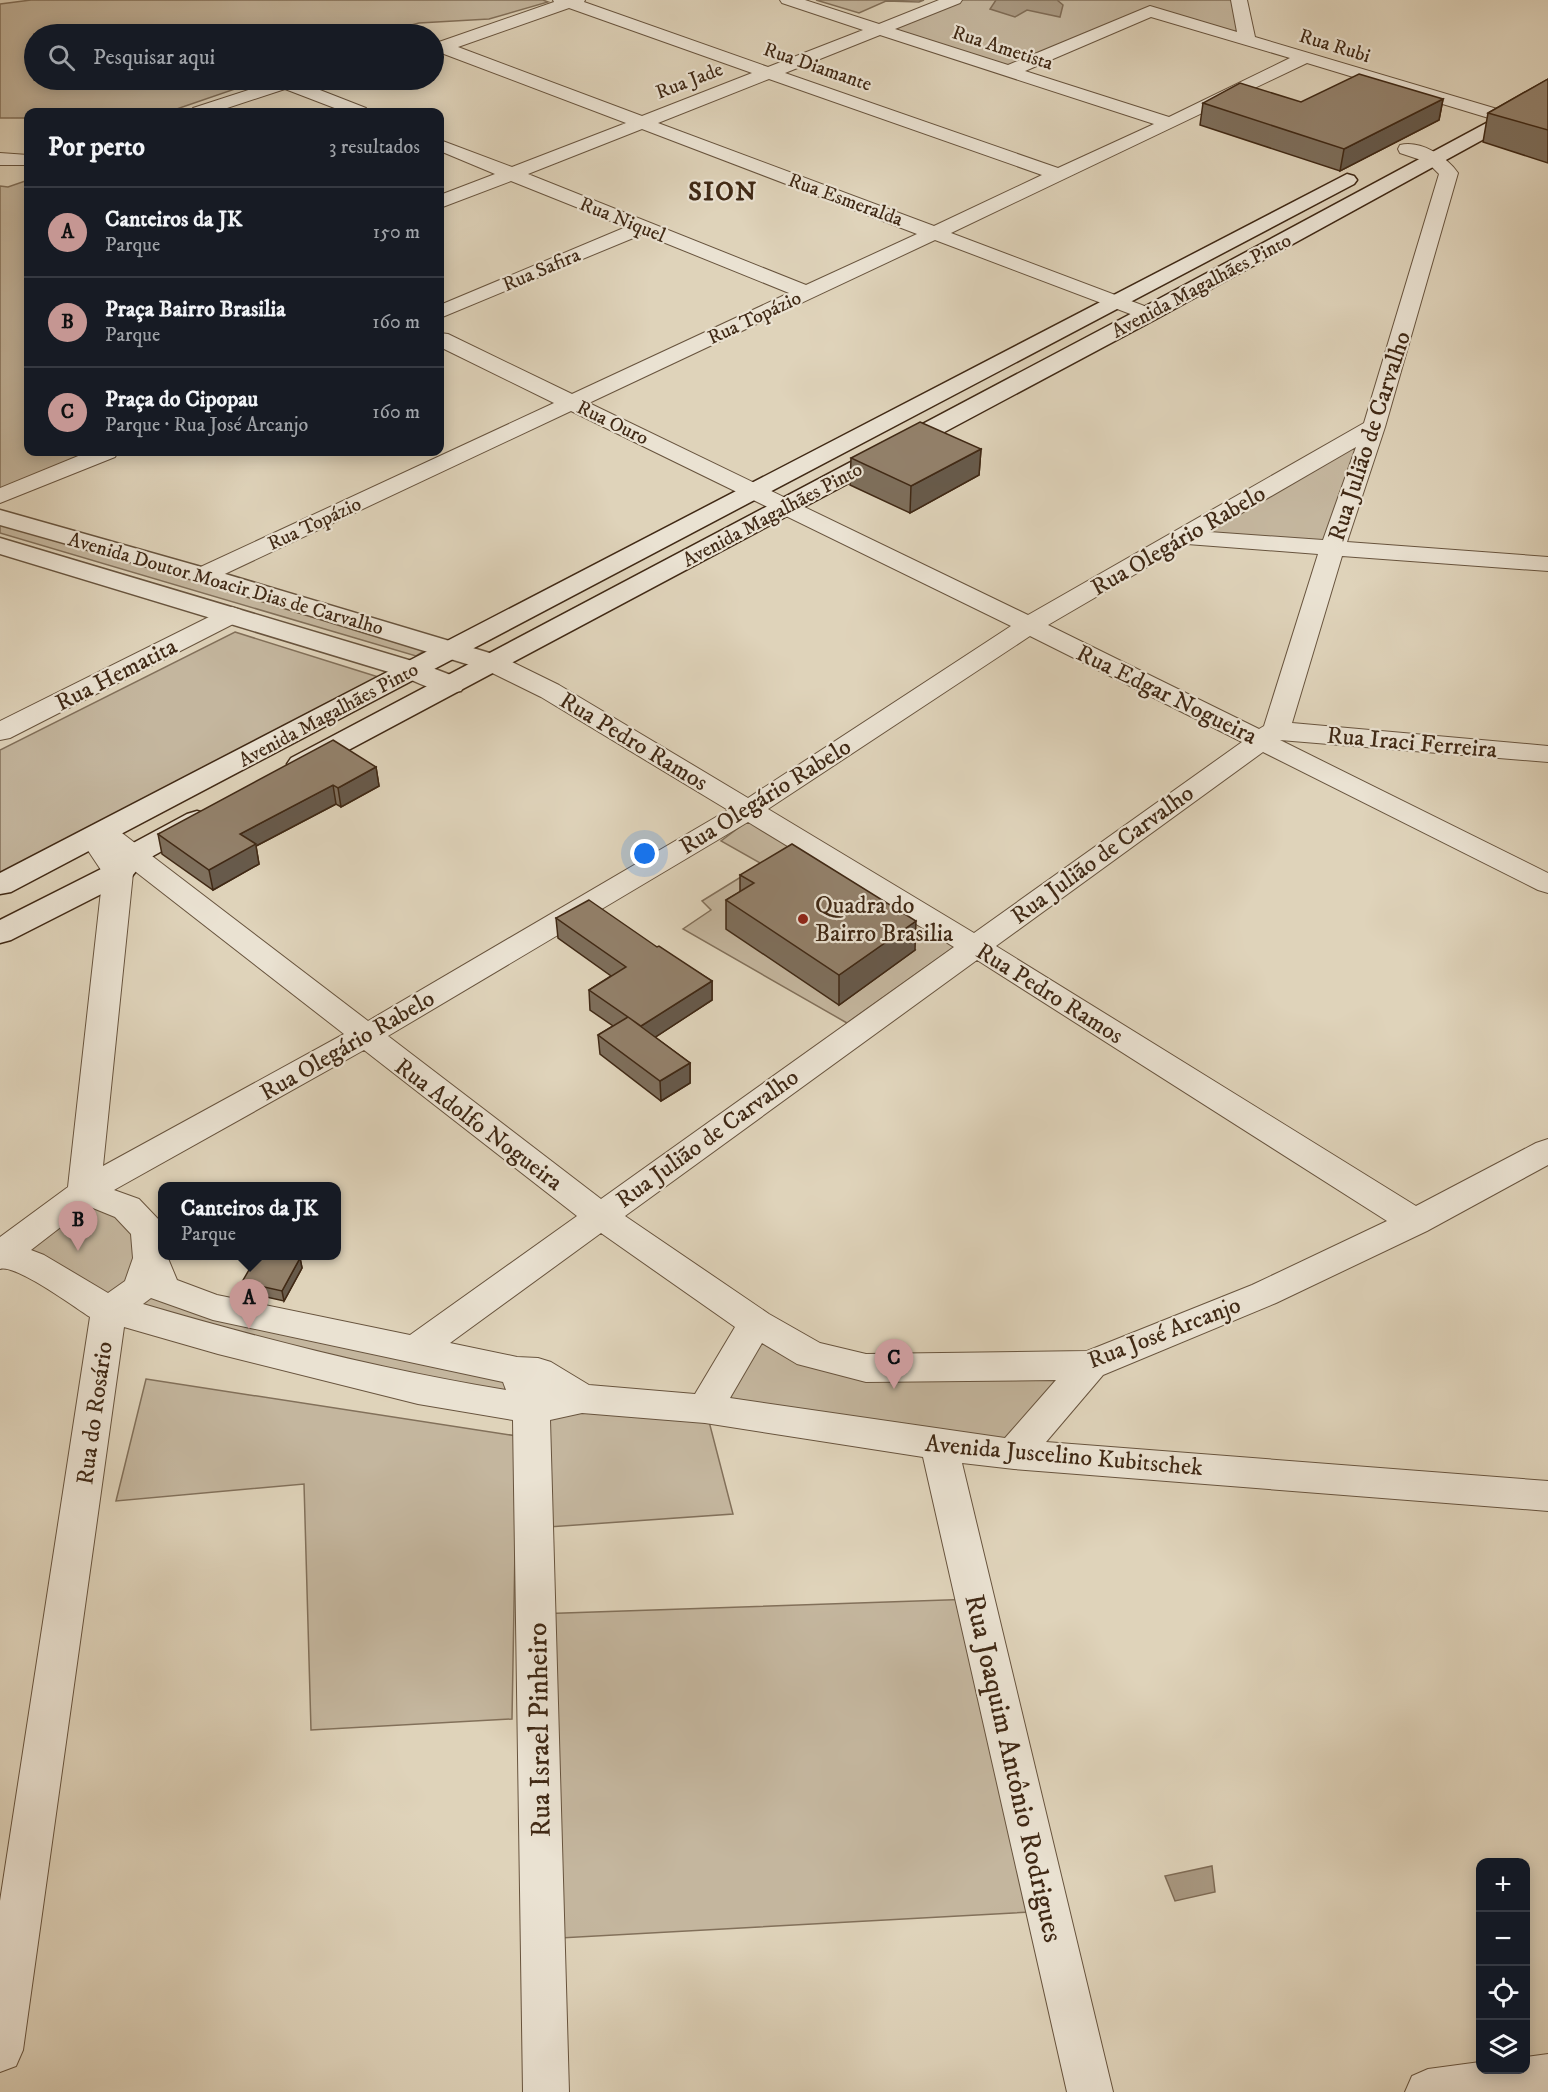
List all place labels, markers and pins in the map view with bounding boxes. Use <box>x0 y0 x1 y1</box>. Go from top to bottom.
place label: Quadra do Bairro Brasilia <box>815 891 954 949</box>
marker: Quadra do Bairro Brasilia <box>796 912 810 926</box>
pin: B <box>58 1202 98 1251</box>
pin: A <box>230 1280 268 1329</box>
pin: C <box>874 1340 914 1389</box>

